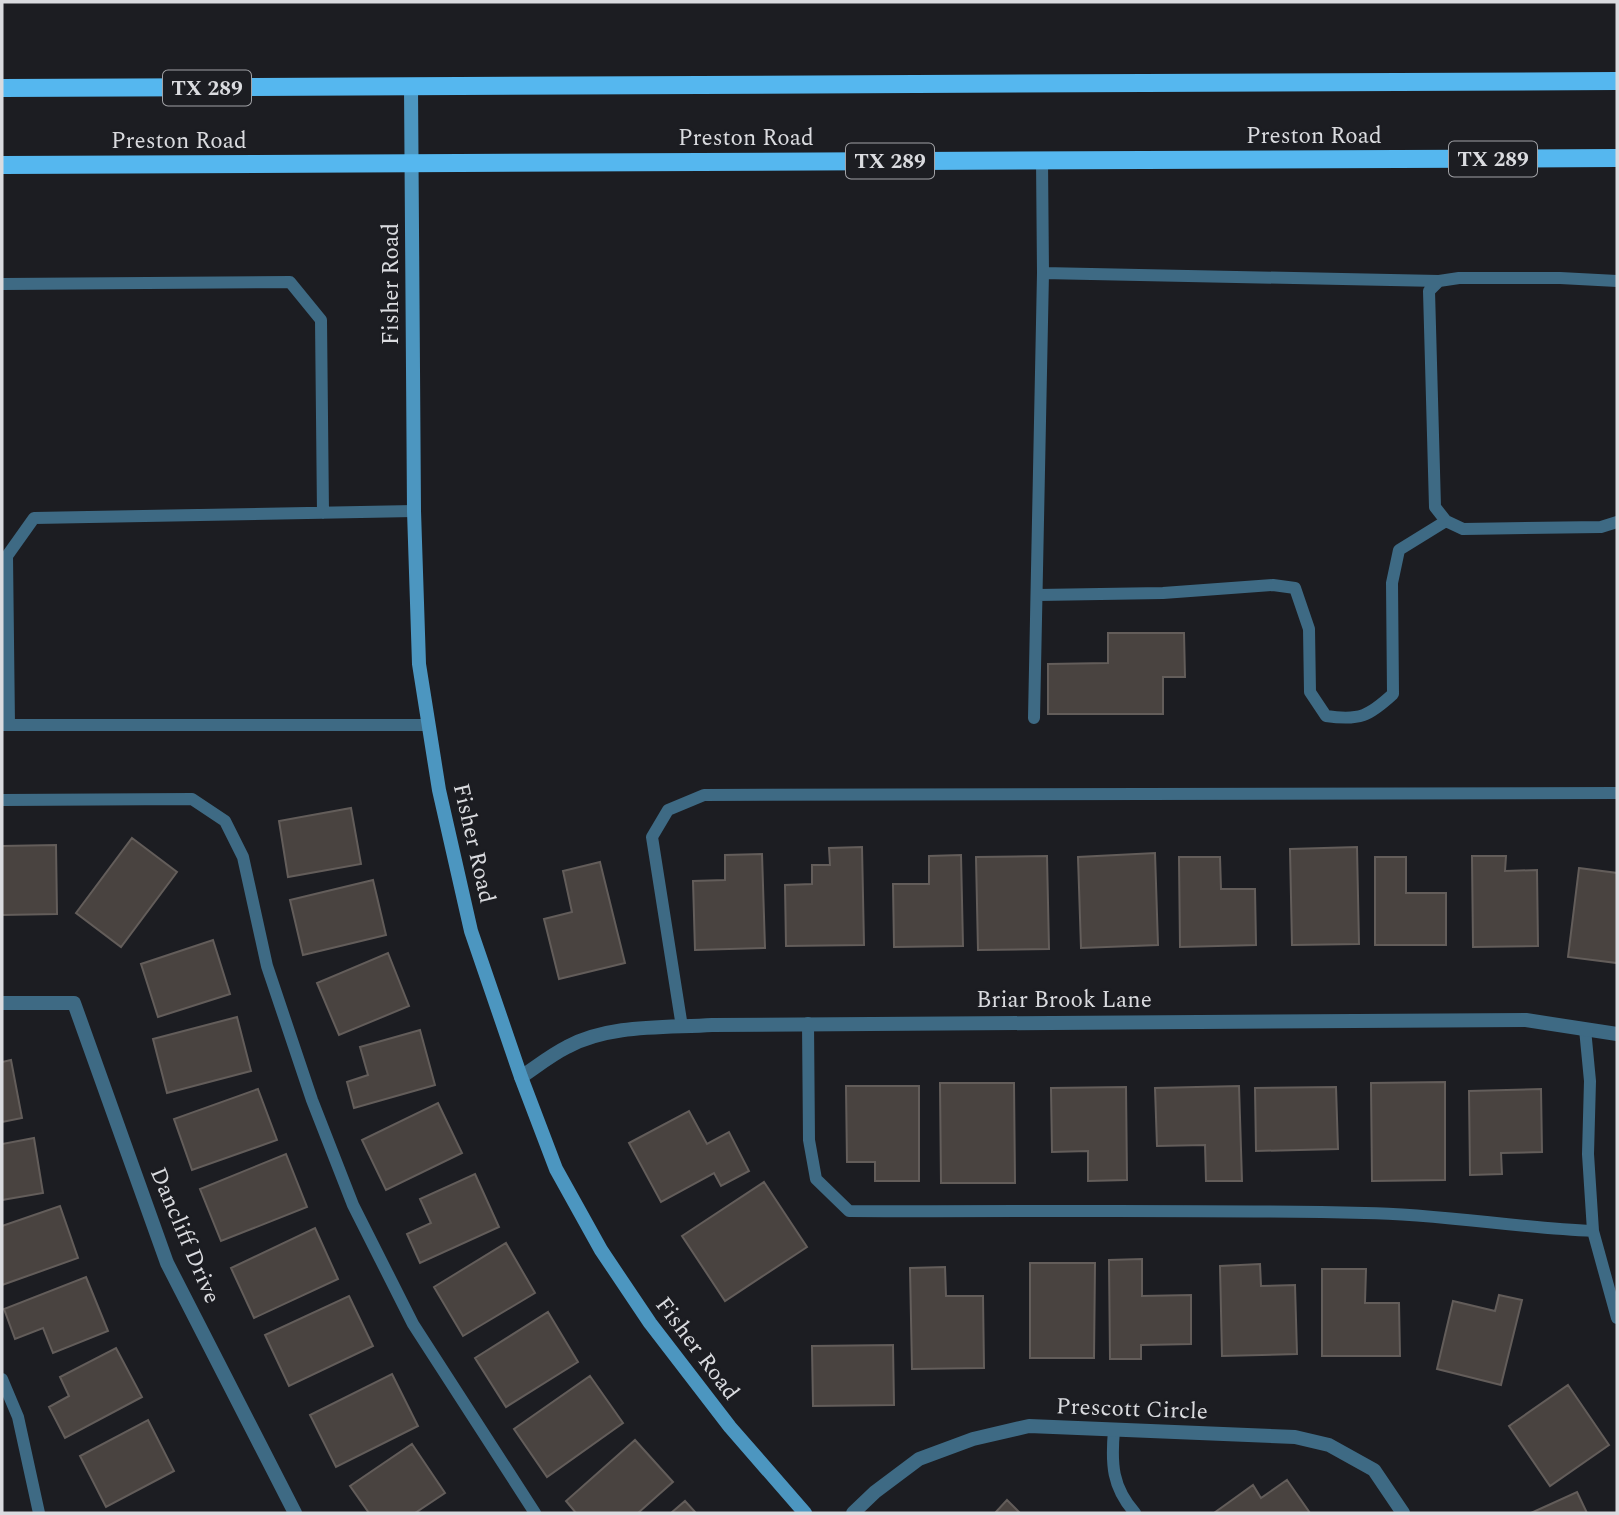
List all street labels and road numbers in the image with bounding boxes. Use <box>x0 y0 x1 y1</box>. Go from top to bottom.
road number: TX 289 <box>163 70 251 106</box>
street label: Preston Road <box>1246 119 1382 154</box>
street label: Preston Road <box>678 121 814 156</box>
street label: Preston Road <box>111 124 247 159</box>
road number: TX 289 <box>1449 142 1537 176</box>
road number: TX 289 <box>846 144 934 178</box>
street label: Fisher Road <box>374 223 409 345</box>
street label: Fisher Road <box>443 780 504 907</box>
street label: Briar Brook Lane <box>976 983 1152 1018</box>
street label: Dancliff Drive <box>140 1162 229 1309</box>
street label: Fisher Road <box>646 1290 748 1408</box>
street label: Prescott Circle <box>1055 1389 1209 1430</box>

